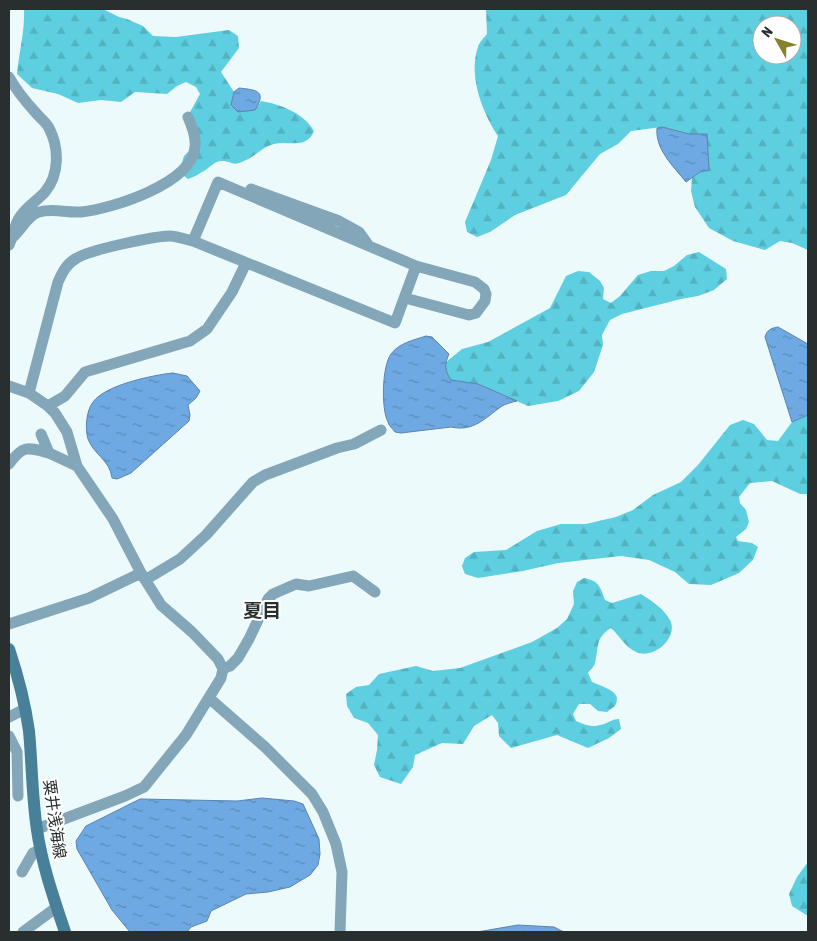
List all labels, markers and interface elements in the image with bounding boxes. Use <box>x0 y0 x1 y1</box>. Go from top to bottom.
north arrow <box>752 15 802 65</box>
text: N <box>758 24 776 40</box>
district label: 夏目 <box>243 599 281 621</box>
street label: 粟井浅海線 <box>41 778 69 860</box>

